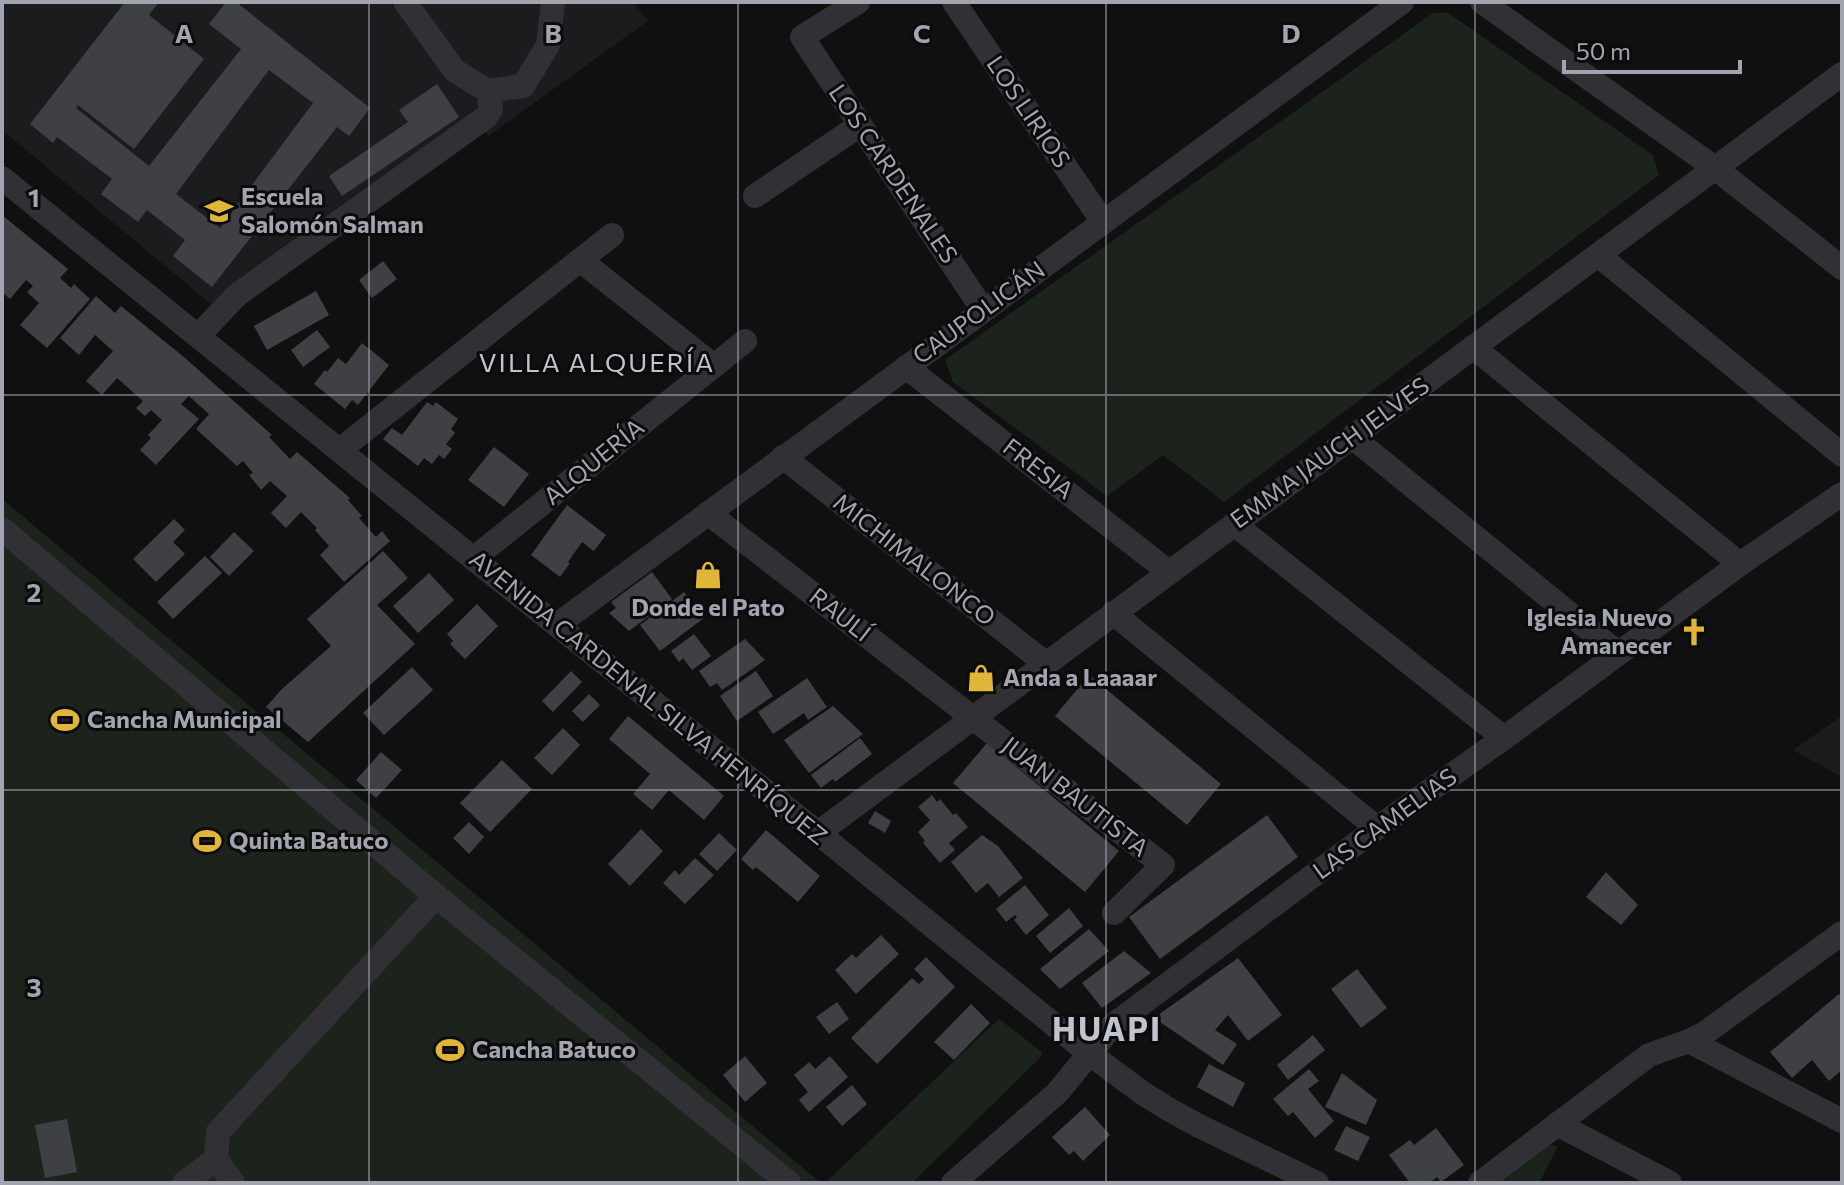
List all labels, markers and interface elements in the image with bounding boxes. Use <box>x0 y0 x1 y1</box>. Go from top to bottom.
text: A <box>175 17 194 48</box>
text: B <box>544 17 562 48</box>
text: C <box>913 17 931 48</box>
text: D <box>1281 17 1301 48</box>
scale bar <box>1564 24 1740 74</box>
text: 50 m <box>1576 36 1631 65</box>
street label: LOS LIRIOS <box>981 50 1077 173</box>
street label: LOS CARDENALES <box>824 78 965 268</box>
text: 1 <box>28 181 40 212</box>
place label: Escuela Salomón Salman <box>241 181 424 238</box>
school or university icon: Escuela Salomón Salman <box>204 196 234 226</box>
street label: CAUPOLICÁN <box>906 254 1050 369</box>
district label: VILLA ALQUERÍA <box>479 346 715 377</box>
street label: EMMA JAUCH JELVES <box>1224 370 1434 534</box>
street label: ALQUERÍA <box>537 412 649 510</box>
street label: FRESIA <box>998 431 1080 504</box>
street label: MICHIMALONCO <box>828 487 1002 631</box>
street label: AVENIDA CARDENAL SILVA HENRÍQUEZ <box>464 543 834 850</box>
shop icon: Donde el Pato <box>693 560 723 590</box>
text: 2 <box>27 576 41 607</box>
street label: RAULÍ <box>804 581 878 648</box>
place label: Donde el Pato <box>631 592 785 621</box>
place label: Iglesia Nuevo Amanecer <box>1526 602 1672 659</box>
church icon: Iglesia Nuevo Amanecer <box>1679 617 1709 647</box>
place label: Anda a Laaaar <box>1003 662 1157 691</box>
shop icon: Anda a Laaaar <box>966 663 996 693</box>
place label: Cancha Municipal <box>87 704 282 733</box>
sports icon: Cancha Municipal <box>50 705 80 735</box>
street label: JUAN BAUTISTA <box>997 730 1155 862</box>
street label: LAS CAMELIAS <box>1307 761 1462 885</box>
place label: Quinta Batuco <box>229 825 389 854</box>
sports icon: Quinta Batuco <box>192 826 222 856</box>
text: 3 <box>26 971 42 1002</box>
district label: HUAPI <box>1052 1008 1162 1048</box>
place label: Cancha Batuco <box>472 1034 636 1063</box>
sports icon: Cancha Batuco <box>435 1035 465 1065</box>

